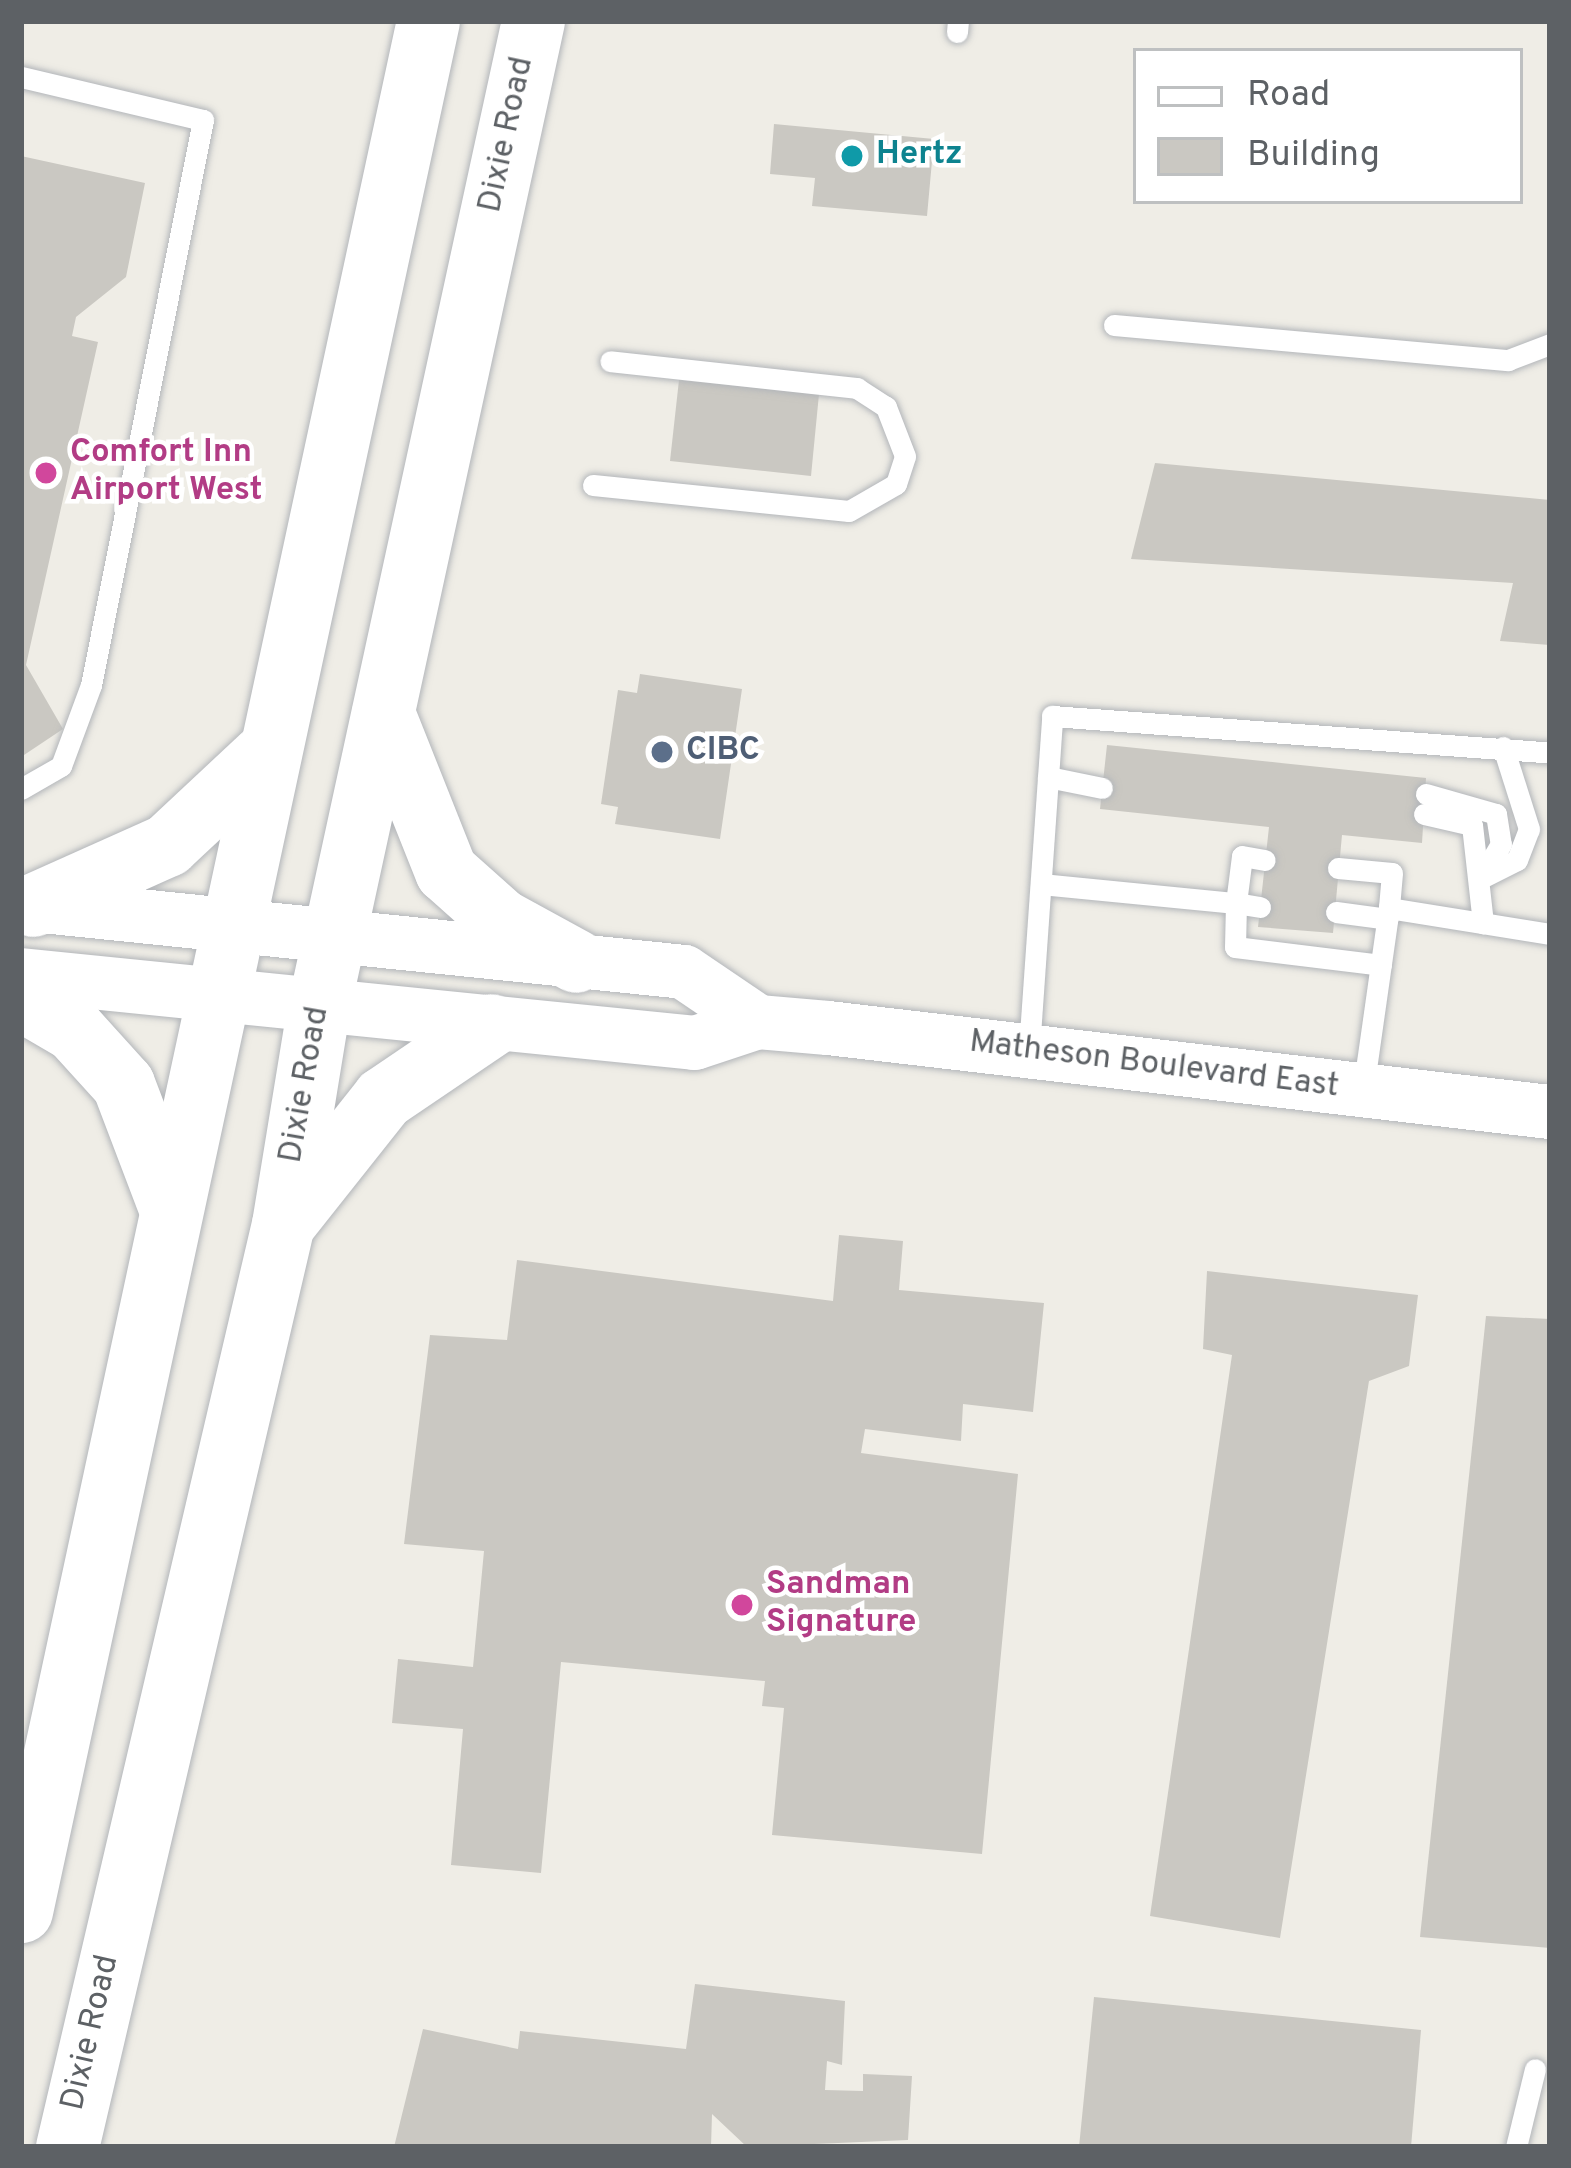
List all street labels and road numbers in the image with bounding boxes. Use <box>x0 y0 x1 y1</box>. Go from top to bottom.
street label: Dixie Road <box>472 53 544 217</box>
street label: Dixie Road <box>273 1004 339 1166</box>
street label: Matheson Boulevard East <box>967 1024 1341 1108</box>
street label: Dixie Road <box>55 1951 129 2115</box>

